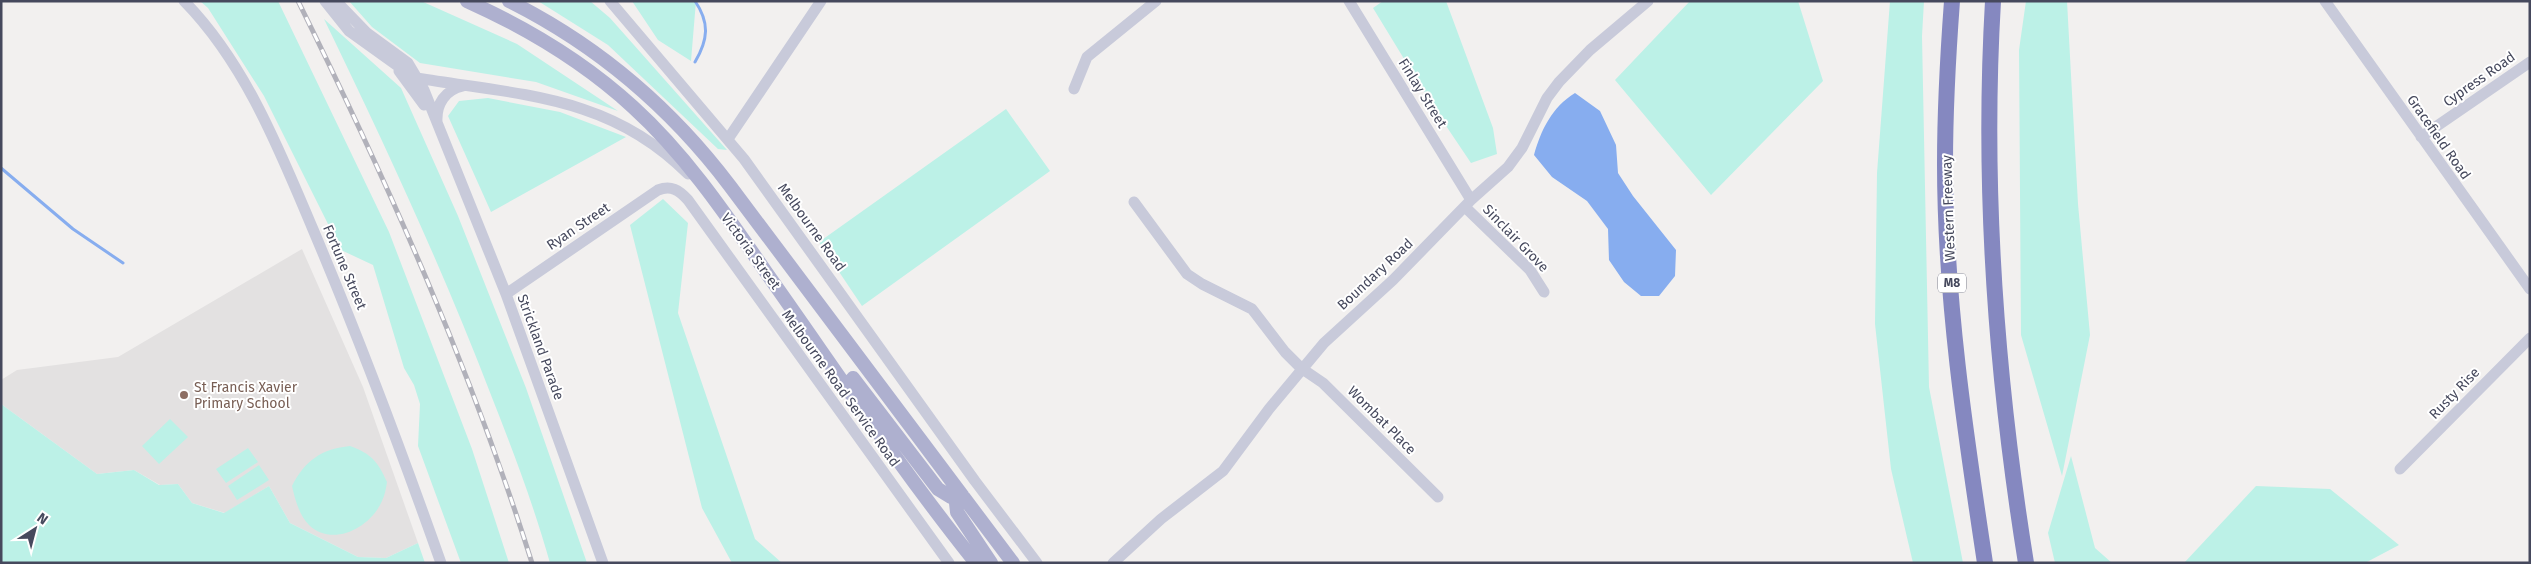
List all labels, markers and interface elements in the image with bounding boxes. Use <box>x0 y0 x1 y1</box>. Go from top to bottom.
street label: Cypress Road <box>2440 48 2519 110</box>
street label: Finlay Street <box>1395 55 1451 132</box>
street label: Gracefield Road <box>2403 92 2474 183</box>
street label: Western Freeway <box>1938 155 1959 261</box>
street label: Melbourne Road <box>774 180 849 275</box>
street label: Ryan Street <box>543 199 614 254</box>
street label: Sinclair Grove <box>1479 201 1552 276</box>
street label: Victoria Street <box>717 210 785 294</box>
street label: Fortune Street <box>319 222 370 313</box>
street label: Boundary Road <box>1334 235 1417 314</box>
road number: M8 <box>1938 274 1966 292</box>
street label: Strickland Parade <box>514 292 568 402</box>
street label: Melbourne Road Service Road <box>778 307 903 470</box>
street label: Rusty Rise <box>2426 364 2483 423</box>
place label: St Francis Xavier Primary School <box>194 379 298 412</box>
street label: Wombat Place <box>1344 383 1419 458</box>
marker: St Francis Xavier Primary School <box>178 389 190 401</box>
north arrow <box>10 504 60 554</box>
text: N <box>34 509 51 528</box>

